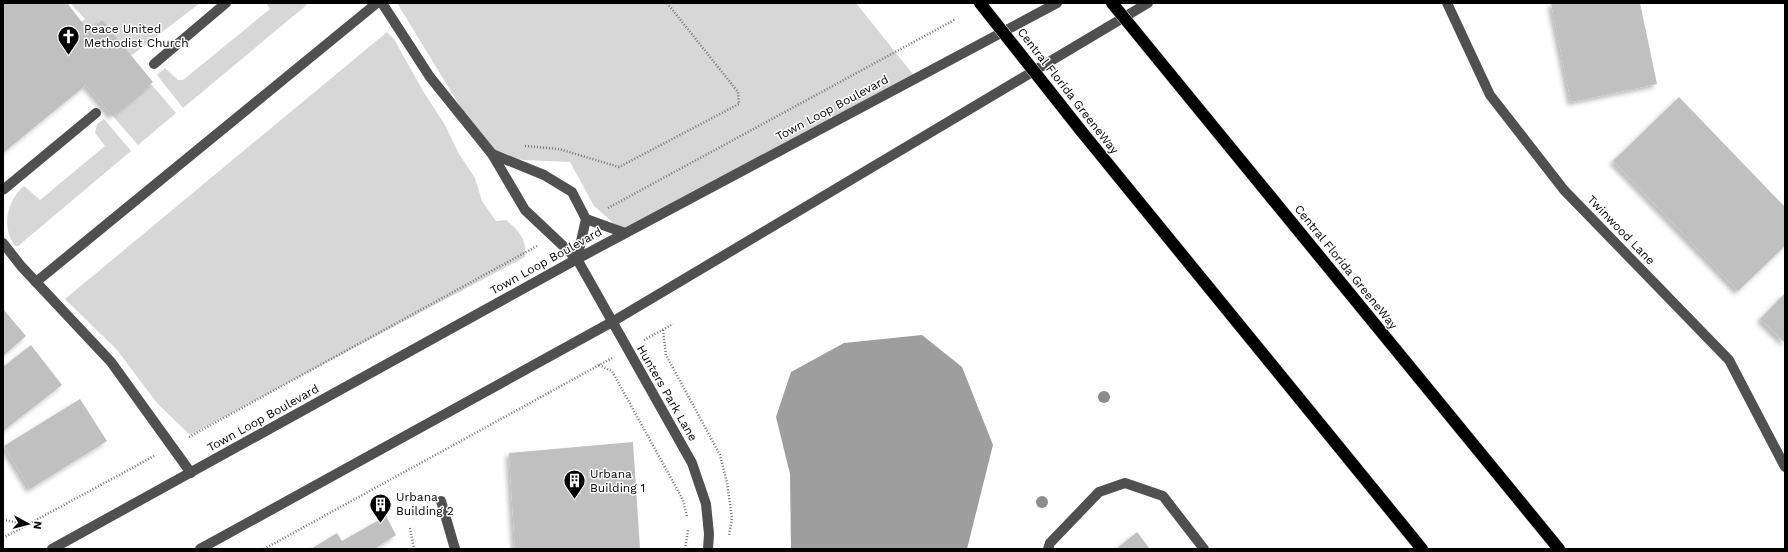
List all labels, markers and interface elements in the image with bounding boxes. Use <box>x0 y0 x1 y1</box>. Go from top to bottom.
place label: Peace United Methodist Church <box>84 22 189 50</box>
church icon: Peace United Methodist Church <box>55 23 81 56</box>
street label: Central Florida GreeneWay <box>1015 25 1122 157</box>
street label: Town Loop Boulevard <box>773 72 891 144</box>
street label: Twinwood Lane <box>1584 192 1658 268</box>
street label: Central Florida GreeneWay <box>1292 202 1401 333</box>
street label: Town Loop Boulevard <box>488 224 604 298</box>
street label: Hunters Park Lane <box>634 343 700 444</box>
street label: Town Loop Boulevard <box>205 381 321 455</box>
place label: Urbana Building 1 <box>590 467 645 495</box>
building icon: Urbana Building 1 <box>561 468 587 501</box>
place label: Urbana Building 2 <box>396 490 454 518</box>
building icon: Urbana Building 2 <box>368 491 394 524</box>
north arrow <box>8 504 48 544</box>
text: N <box>30 520 44 530</box>

